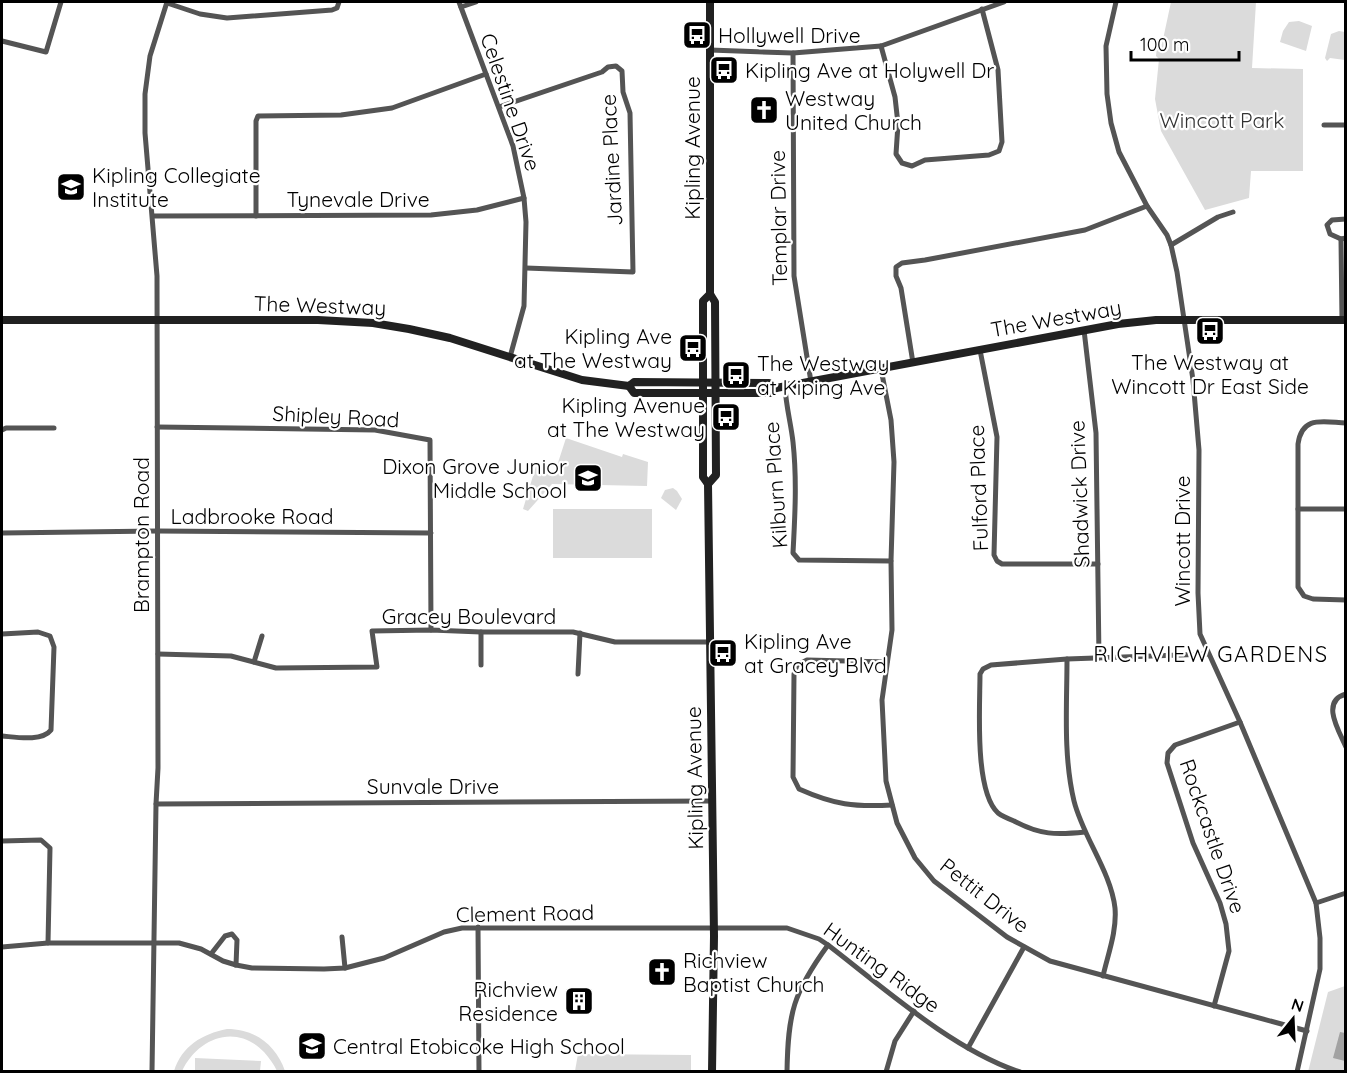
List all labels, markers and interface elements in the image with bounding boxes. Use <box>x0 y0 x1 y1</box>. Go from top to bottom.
bus stop icon: Hollywell Drive <box>681 19 713 51</box>
place label: Hollywell Drive <box>718 22 861 48</box>
scale bar <box>1131 24 1239 62</box>
street label: Celestine Drive <box>475 30 547 174</box>
text: 100 m <box>1140 33 1189 56</box>
bus stop icon: Kipling Ave at Holywell Dr <box>708 54 740 86</box>
place label: Kipling Ave at Holywell Dr <box>745 57 994 83</box>
street label: Kipling Avenue <box>679 76 705 220</box>
place label: Westway United Church <box>785 85 922 135</box>
street label: Jardine Place <box>595 93 627 227</box>
church icon: Westway United Church <box>748 94 780 126</box>
park label: Wincott Park <box>1160 107 1284 133</box>
street label: Templar Drive <box>764 150 792 286</box>
place label: Kipling Collegiate Institute <box>92 162 261 212</box>
school or university icon: Kipling Collegiate Institute <box>55 171 87 203</box>
street label: Tynevale Drive <box>286 186 430 212</box>
street label: The Westway <box>253 290 387 320</box>
street label: The Westway <box>989 294 1123 342</box>
bus stop icon: The Westway at Wincott Dr East Side <box>1194 315 1226 347</box>
place label: Kipling Ave at The Westway <box>514 323 672 373</box>
bus stop icon: Kipling Ave at The Westway <box>677 332 709 364</box>
place label: The Westway at Wincott Dr East Side <box>1111 349 1309 399</box>
place label: The Westway at Kiping Ave <box>757 350 889 400</box>
bus stop icon: The Westway at Kiping Ave <box>720 359 752 391</box>
place label: Kipling Avenue at The Westway <box>547 392 705 442</box>
street label: Shipley Road <box>272 400 400 432</box>
bus stop icon: Kipling Avenue at The Westway <box>710 401 742 433</box>
street label: Shadwick Drive <box>1063 420 1095 568</box>
street label: Kilburn Place <box>758 421 792 549</box>
street label: Fulford Place <box>963 424 993 552</box>
place label: Dixon Grove Junior Middle School <box>382 453 567 503</box>
street label: Brampton Road <box>128 457 154 613</box>
school or university icon: Dixon Grove Junior Middle School <box>572 462 604 494</box>
street label: Wincott Drive <box>1169 476 1195 607</box>
street label: Ladbrooke Road <box>171 503 333 529</box>
street label: Gracey Boulevard <box>382 603 556 629</box>
place label: Kipling Ave at Gracey Blvd <box>744 628 887 678</box>
bus stop icon: Kipling Ave at Gracey Blvd <box>707 637 739 669</box>
district label: RICHVIEW GARDENS <box>1093 640 1329 668</box>
street label: Kipling Avenue <box>680 706 708 850</box>
street label: Rockcastle Drive <box>1174 755 1252 917</box>
street label: Sunvale Drive <box>367 773 499 799</box>
street label: Pettit Drive <box>935 852 1035 938</box>
street label: Clement Road <box>456 899 594 927</box>
street label: Hunting Ridge <box>819 916 945 1018</box>
place label: Richview Baptist Church <box>683 947 824 997</box>
church icon: Richview Baptist Church <box>646 956 678 988</box>
place label: Richview Residence <box>458 976 558 1026</box>
building icon: Richview Residence <box>563 985 595 1017</box>
north arrow <box>1263 989 1323 1049</box>
text: N <box>1289 993 1306 1016</box>
school or university icon: Central Etobicoke High School <box>296 1030 328 1062</box>
place label: Central Etobicoke High School <box>333 1033 625 1059</box>

